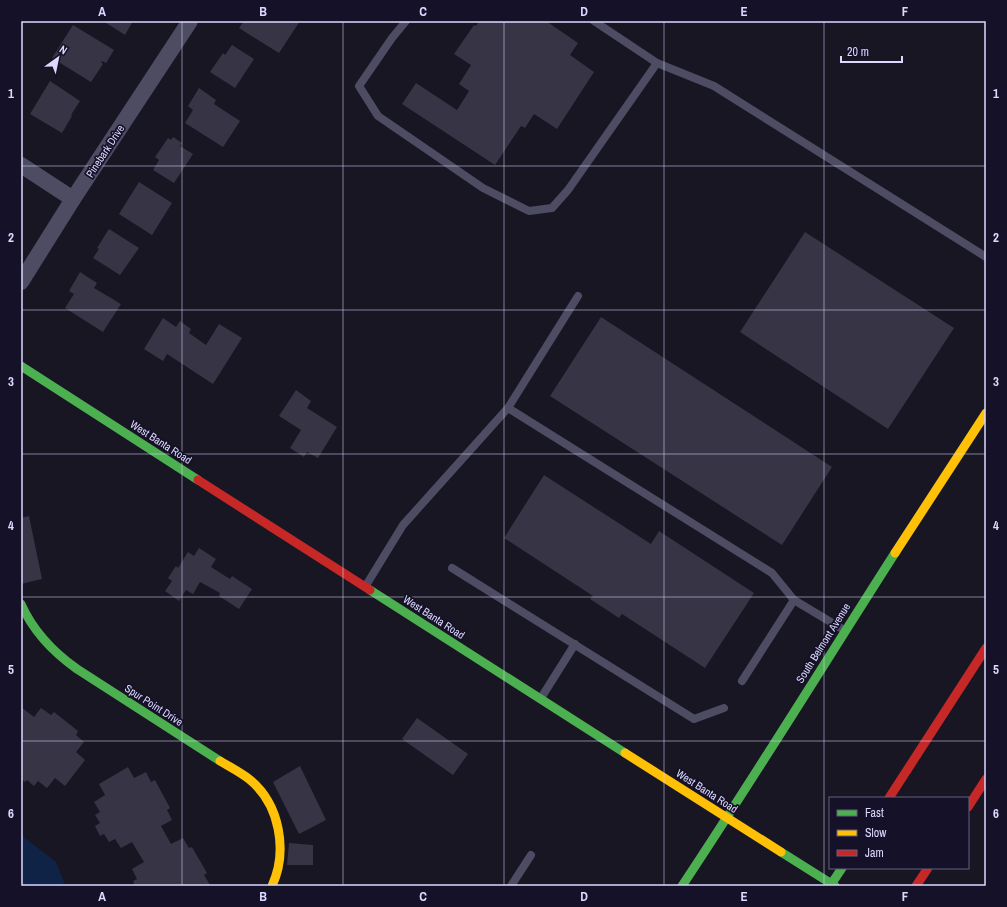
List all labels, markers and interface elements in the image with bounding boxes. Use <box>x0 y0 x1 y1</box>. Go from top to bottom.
text: A <box>98 3 106 20</box>
text: B <box>259 3 267 20</box>
text: C <box>419 3 427 20</box>
text: D <box>580 3 588 20</box>
text: E <box>740 3 748 20</box>
text: F <box>902 3 909 20</box>
north arrow <box>38 38 78 78</box>
scale bar <box>841 38 902 64</box>
text: N <box>57 42 70 57</box>
text: 20 m <box>847 44 869 60</box>
text: 1 <box>8 85 14 102</box>
text: 1 <box>993 85 999 102</box>
street label: Pinebark Drive <box>83 122 127 180</box>
text: 2 <box>8 229 14 246</box>
text: 2 <box>993 229 999 246</box>
text: 3 <box>8 373 14 390</box>
text: 3 <box>993 373 999 390</box>
street label: West Banta Road <box>128 417 194 467</box>
text: 4 <box>8 517 14 534</box>
text: 4 <box>993 517 999 534</box>
street label: West Banta Road <box>401 592 467 642</box>
street label: South Belmont Avenue <box>793 600 853 686</box>
text: 5 <box>8 661 14 678</box>
text: 5 <box>993 661 999 678</box>
street label: Spur Point Drive <box>122 681 186 729</box>
street label: West Banta Road <box>674 766 740 816</box>
legend <box>829 797 969 869</box>
text: 6 <box>8 805 14 822</box>
text: Fast <box>865 805 884 821</box>
text: 6 <box>993 805 999 822</box>
text: Slow <box>865 825 887 841</box>
text: Jam <box>865 845 884 861</box>
text: A <box>98 888 106 905</box>
text: B <box>259 888 267 905</box>
text: C <box>419 888 427 905</box>
text: D <box>580 888 588 905</box>
text: E <box>740 888 748 905</box>
text: F <box>902 888 909 905</box>

